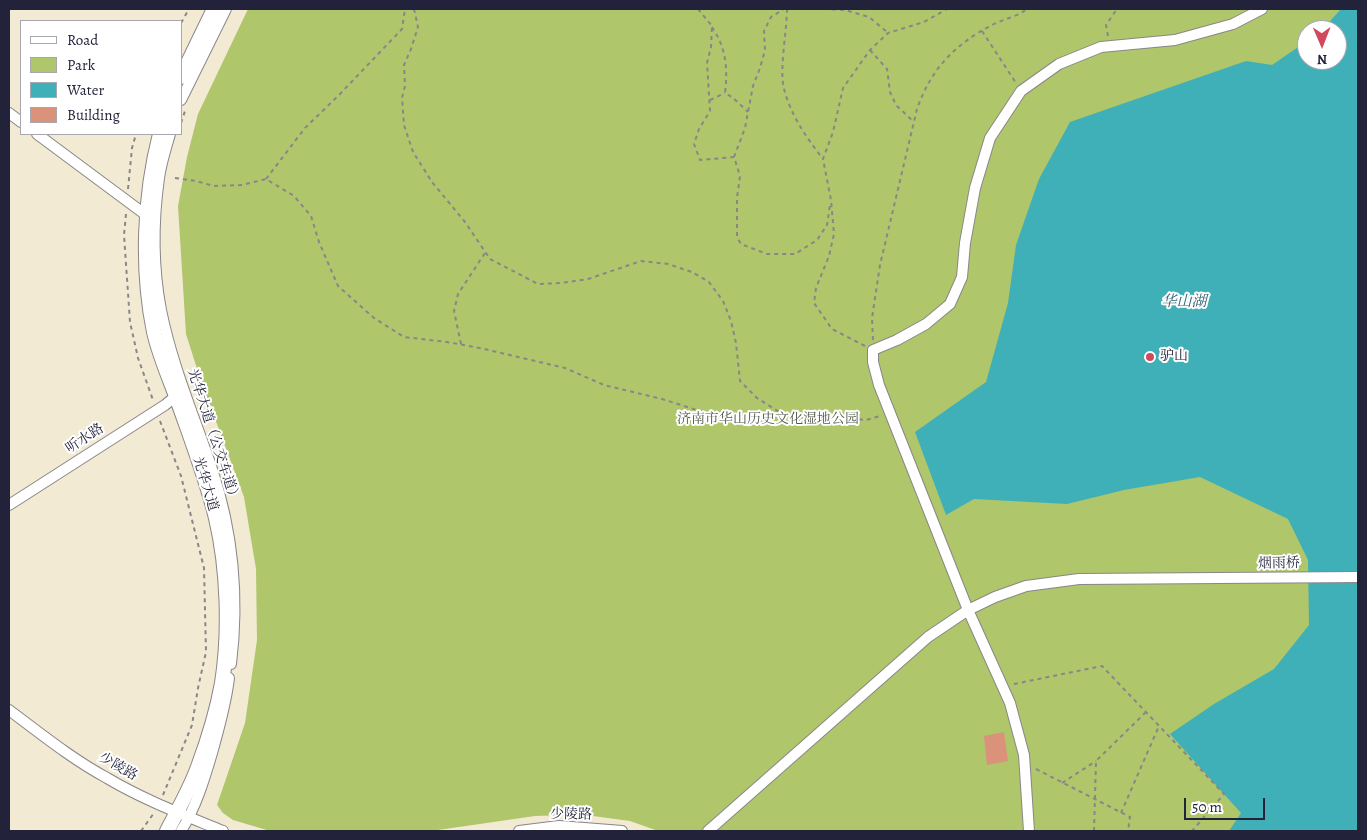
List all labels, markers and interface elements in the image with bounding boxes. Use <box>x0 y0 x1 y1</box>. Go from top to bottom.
legend <box>20 20 182 135</box>
north arrow <box>1297 20 1347 70</box>
text: Road <box>67 30 98 50</box>
text: N <box>1317 50 1328 69</box>
text: Park <box>67 55 95 75</box>
text: Water <box>67 80 104 100</box>
text: Building <box>67 105 120 125</box>
water label: 华山湖 <box>1162 293 1206 311</box>
place label: 驴山 <box>1160 349 1188 365</box>
marker: 驴山 <box>1144 351 1156 363</box>
street label: 光华大道（公交车道） <box>183 367 243 505</box>
park label: 济南市华山历史文化湿地公园 <box>677 412 859 428</box>
street label: 听水路 <box>63 421 107 457</box>
street label: 光华大道 <box>189 455 221 513</box>
street label: 烟雨桥 <box>1258 555 1300 573</box>
street label: 少陵路 <box>96 749 140 785</box>
scale bar <box>1187 788 1268 820</box>
text: 50 m <box>1192 797 1222 817</box>
street label: 少陵路 <box>550 806 592 824</box>

